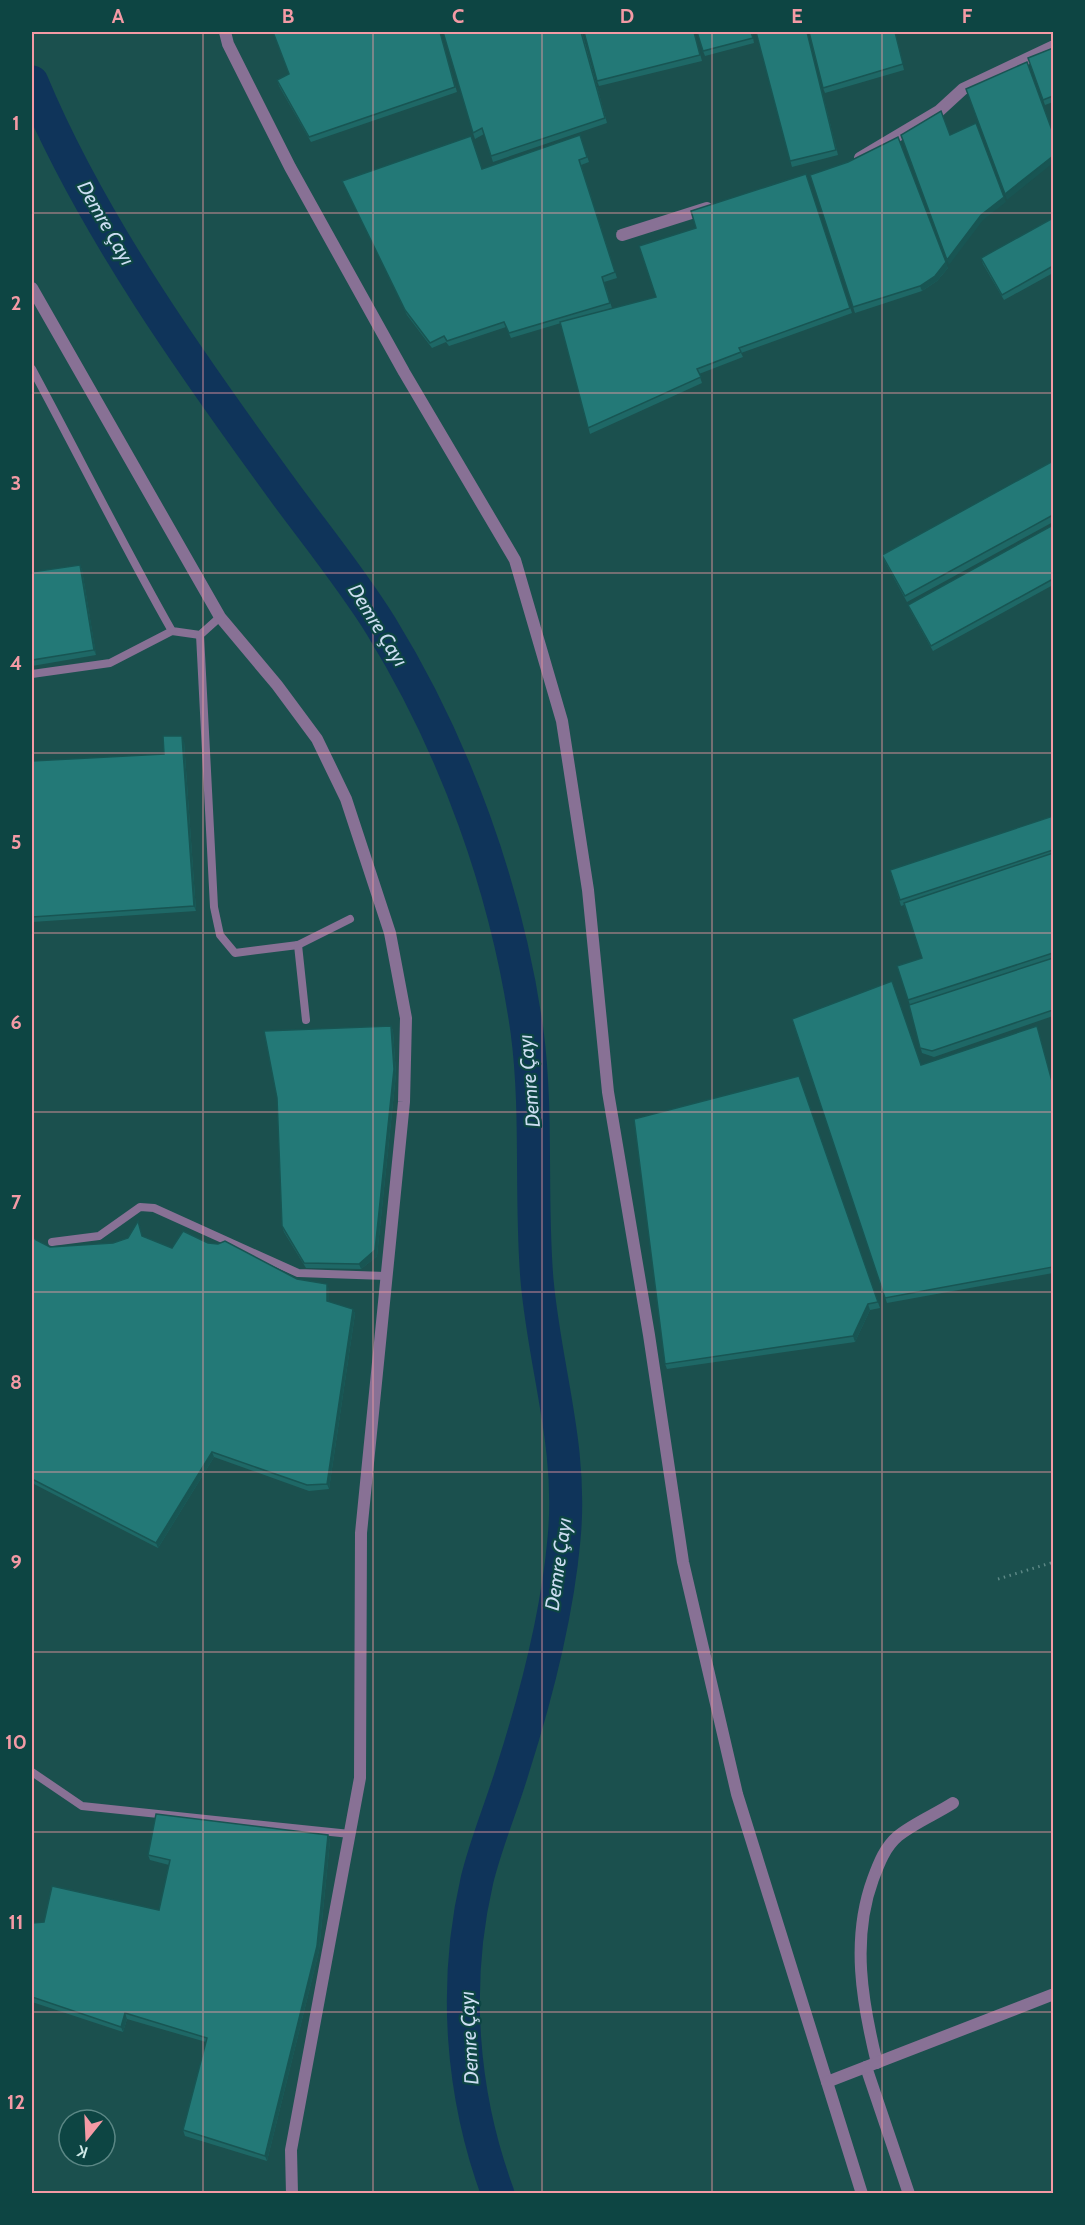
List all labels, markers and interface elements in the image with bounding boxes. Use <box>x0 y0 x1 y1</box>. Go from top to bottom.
text: A <box>112 4 125 28</box>
text: B <box>282 4 294 28</box>
text: C <box>452 4 464 28</box>
text: D <box>620 4 634 28</box>
text: E <box>791 4 803 28</box>
text: F <box>962 4 973 28</box>
text: 1 <box>12 111 20 135</box>
water label: Demre Çayı <box>72 177 140 269</box>
text: 2 <box>11 291 21 315</box>
text: 3 <box>11 471 21 495</box>
water label: Demre Çayı <box>343 579 413 671</box>
text: 4 <box>10 651 22 675</box>
text: 5 <box>11 830 21 854</box>
text: 6 <box>10 1010 22 1034</box>
water label: Demre Çayı <box>513 1034 545 1128</box>
text: 7 <box>11 1190 22 1214</box>
text: 8 <box>10 1370 22 1394</box>
water label: Demre Çayı <box>540 1516 576 1612</box>
text: 9 <box>10 1550 22 1574</box>
text: 10 <box>5 1730 27 1754</box>
text: 11 <box>9 1910 23 1934</box>
water label: Demre Çayı <box>455 1991 483 2085</box>
text: 12 <box>7 2090 25 2114</box>
north arrow <box>57 2108 117 2168</box>
text: K <box>75 2141 90 2162</box>

